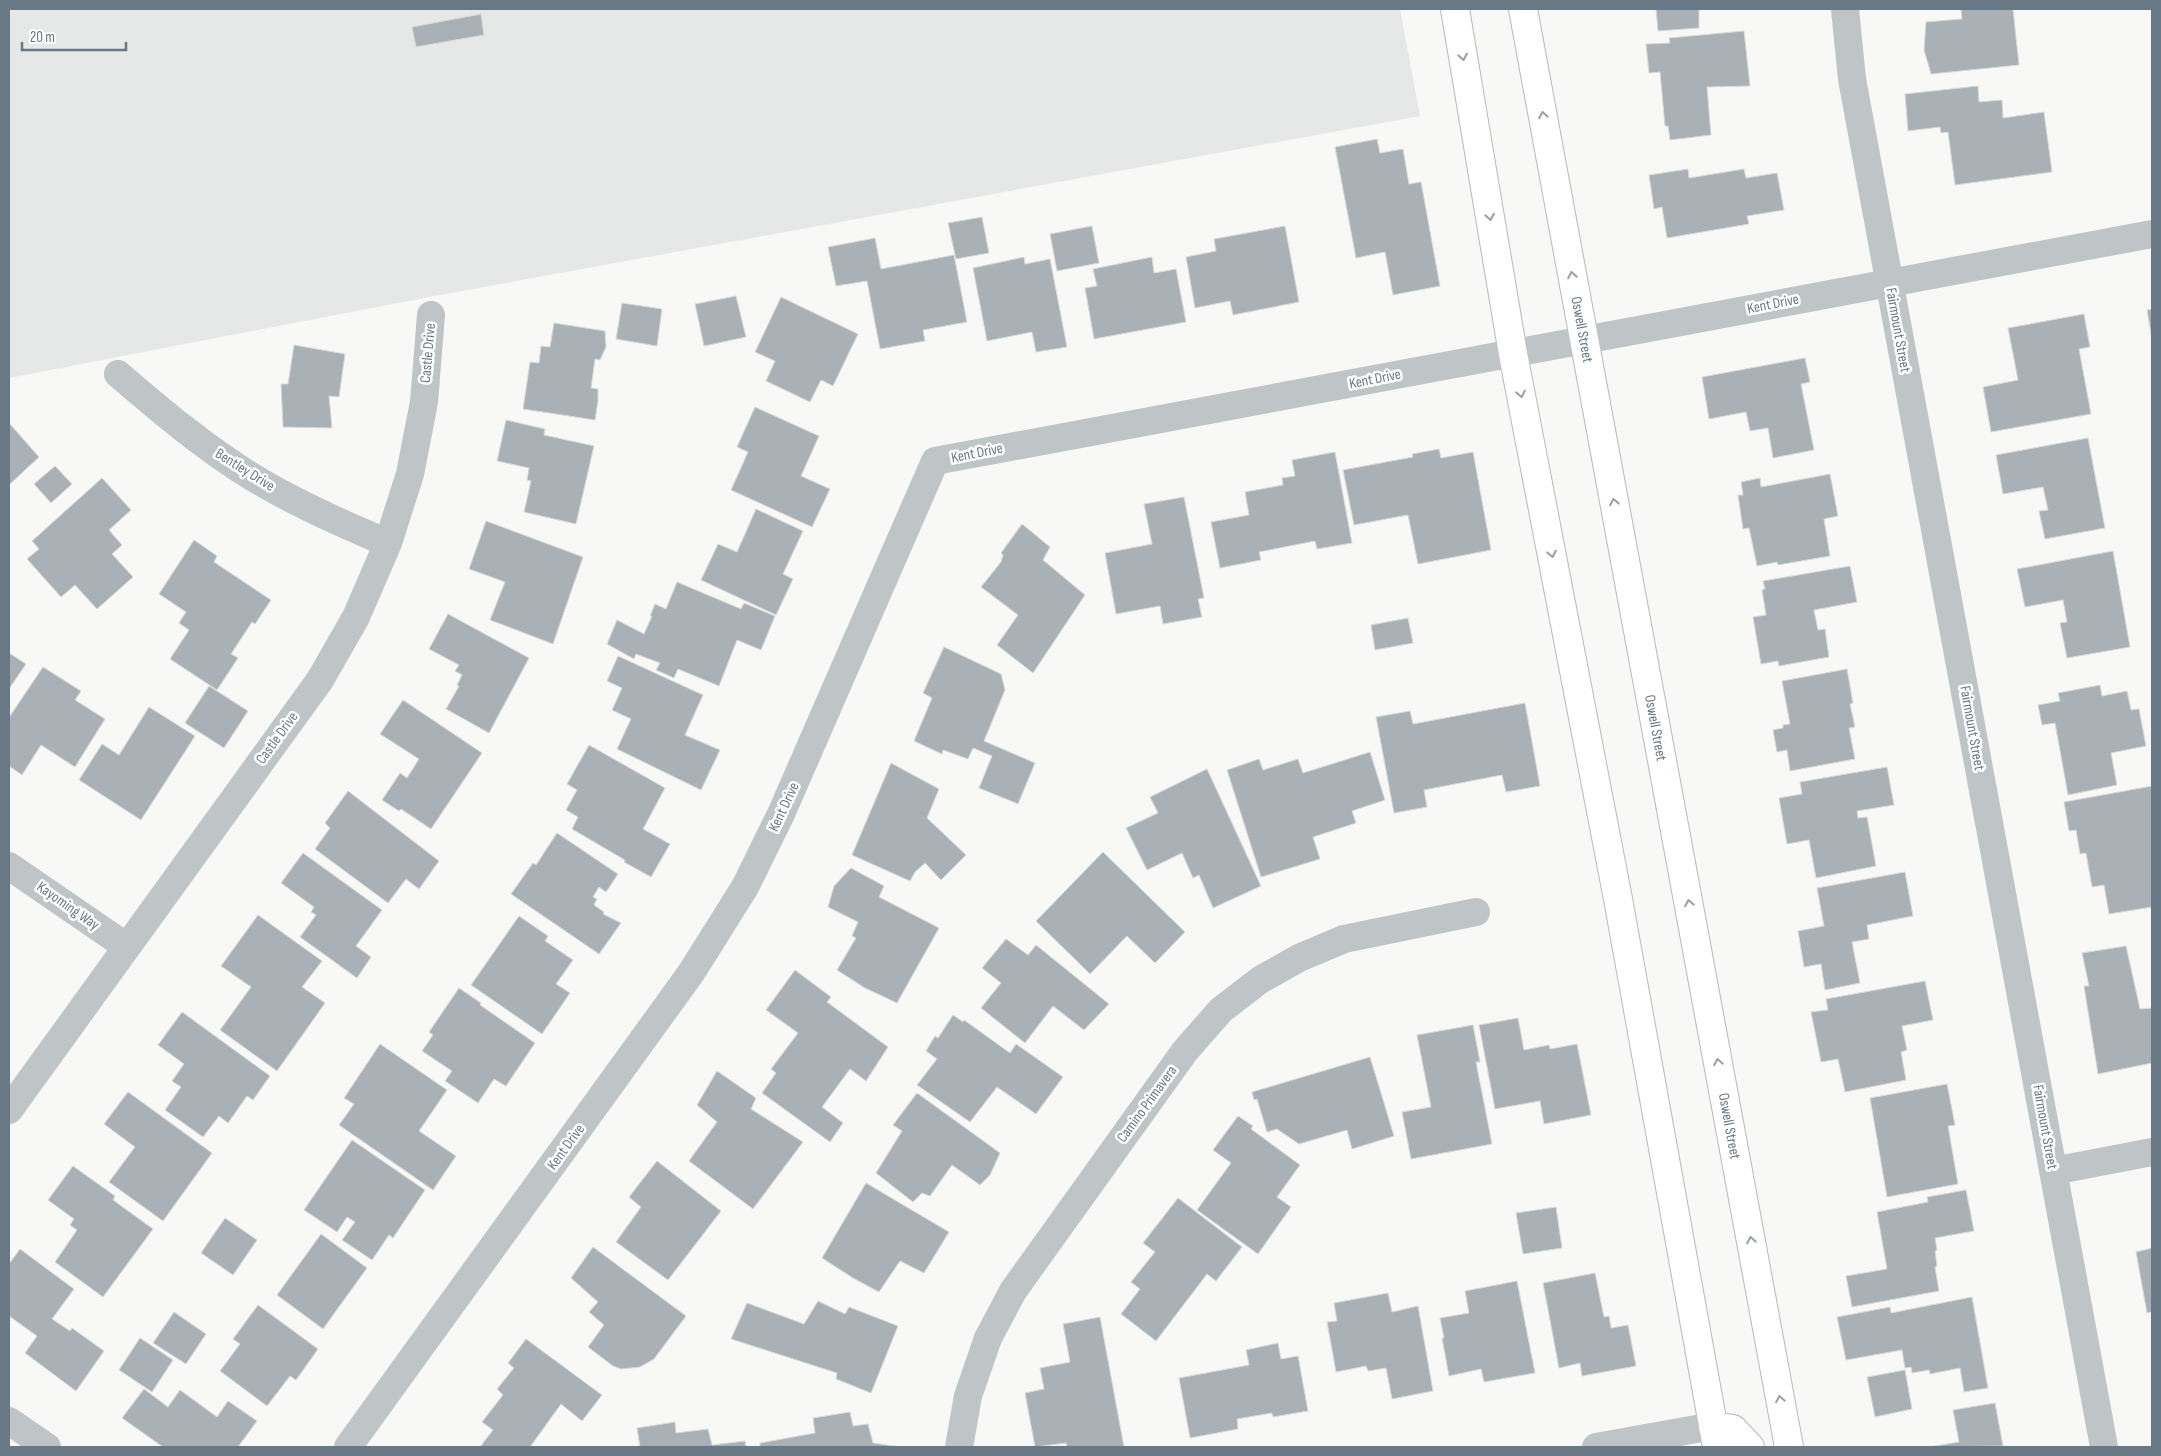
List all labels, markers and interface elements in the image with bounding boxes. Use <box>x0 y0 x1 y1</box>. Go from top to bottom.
scale bar <box>22 20 126 52</box>
text: 20 m <box>30 28 55 47</box>
one-way arrow <box>1457 52 1467 61</box>
one-way arrow <box>1538 111 1548 119</box>
one-way arrow <box>1485 213 1495 221</box>
one-way arrow <box>1568 270 1578 279</box>
street label: Fairmount Street <box>1881 286 1915 374</box>
street label: Kent Drive <box>1746 290 1800 318</box>
street label: Oswell Street <box>1567 295 1598 365</box>
street label: Castle Drive <box>416 322 440 384</box>
street label: Kent Drive <box>1348 365 1402 393</box>
one-way arrow <box>1516 390 1526 399</box>
street label: Kent Drive <box>950 439 1004 467</box>
street label: Bentley Drive <box>212 444 278 496</box>
one-way arrow <box>1610 497 1620 506</box>
one-way arrow <box>1546 549 1557 558</box>
street label: Fairmount Street <box>1955 684 1989 772</box>
street label: Oswell Street <box>1641 693 1671 763</box>
street label: Castle Drive <box>252 708 302 768</box>
street label: Kent Drive <box>764 779 804 835</box>
street label: Kayoming Way <box>33 877 103 935</box>
one-way arrow <box>1684 898 1694 907</box>
one-way arrow <box>1714 1058 1724 1067</box>
street label: Camino Primavera <box>1113 1062 1181 1146</box>
street label: Fairmount Street <box>2028 1083 2062 1171</box>
street label: Oswell Street <box>1714 1091 1745 1161</box>
street label: Kent Drive <box>543 1120 589 1174</box>
one-way arrow <box>1746 1235 1756 1244</box>
one-way arrow <box>1776 1395 1786 1404</box>

